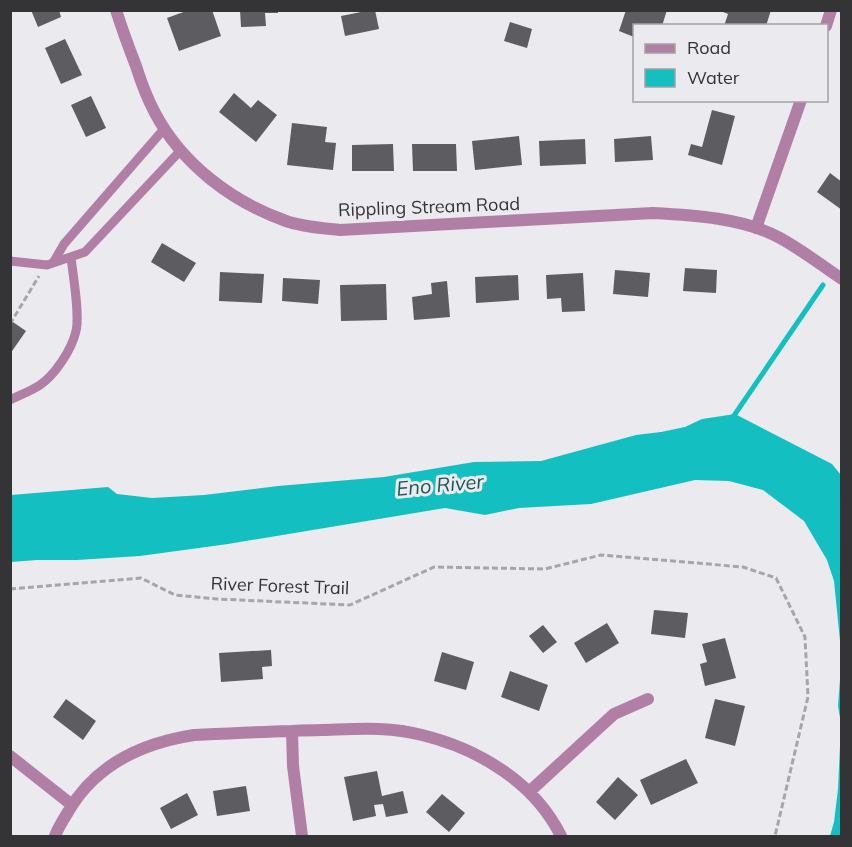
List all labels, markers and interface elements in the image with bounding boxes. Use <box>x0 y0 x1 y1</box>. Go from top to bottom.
legend <box>633 24 828 102</box>
text: Road <box>687 36 731 59</box>
text: Water <box>687 66 740 89</box>
street label: Rippling Stream Road <box>338 192 520 221</box>
water label: Eno River <box>395 468 485 501</box>
street label: River Forest Trail <box>210 572 350 599</box>

